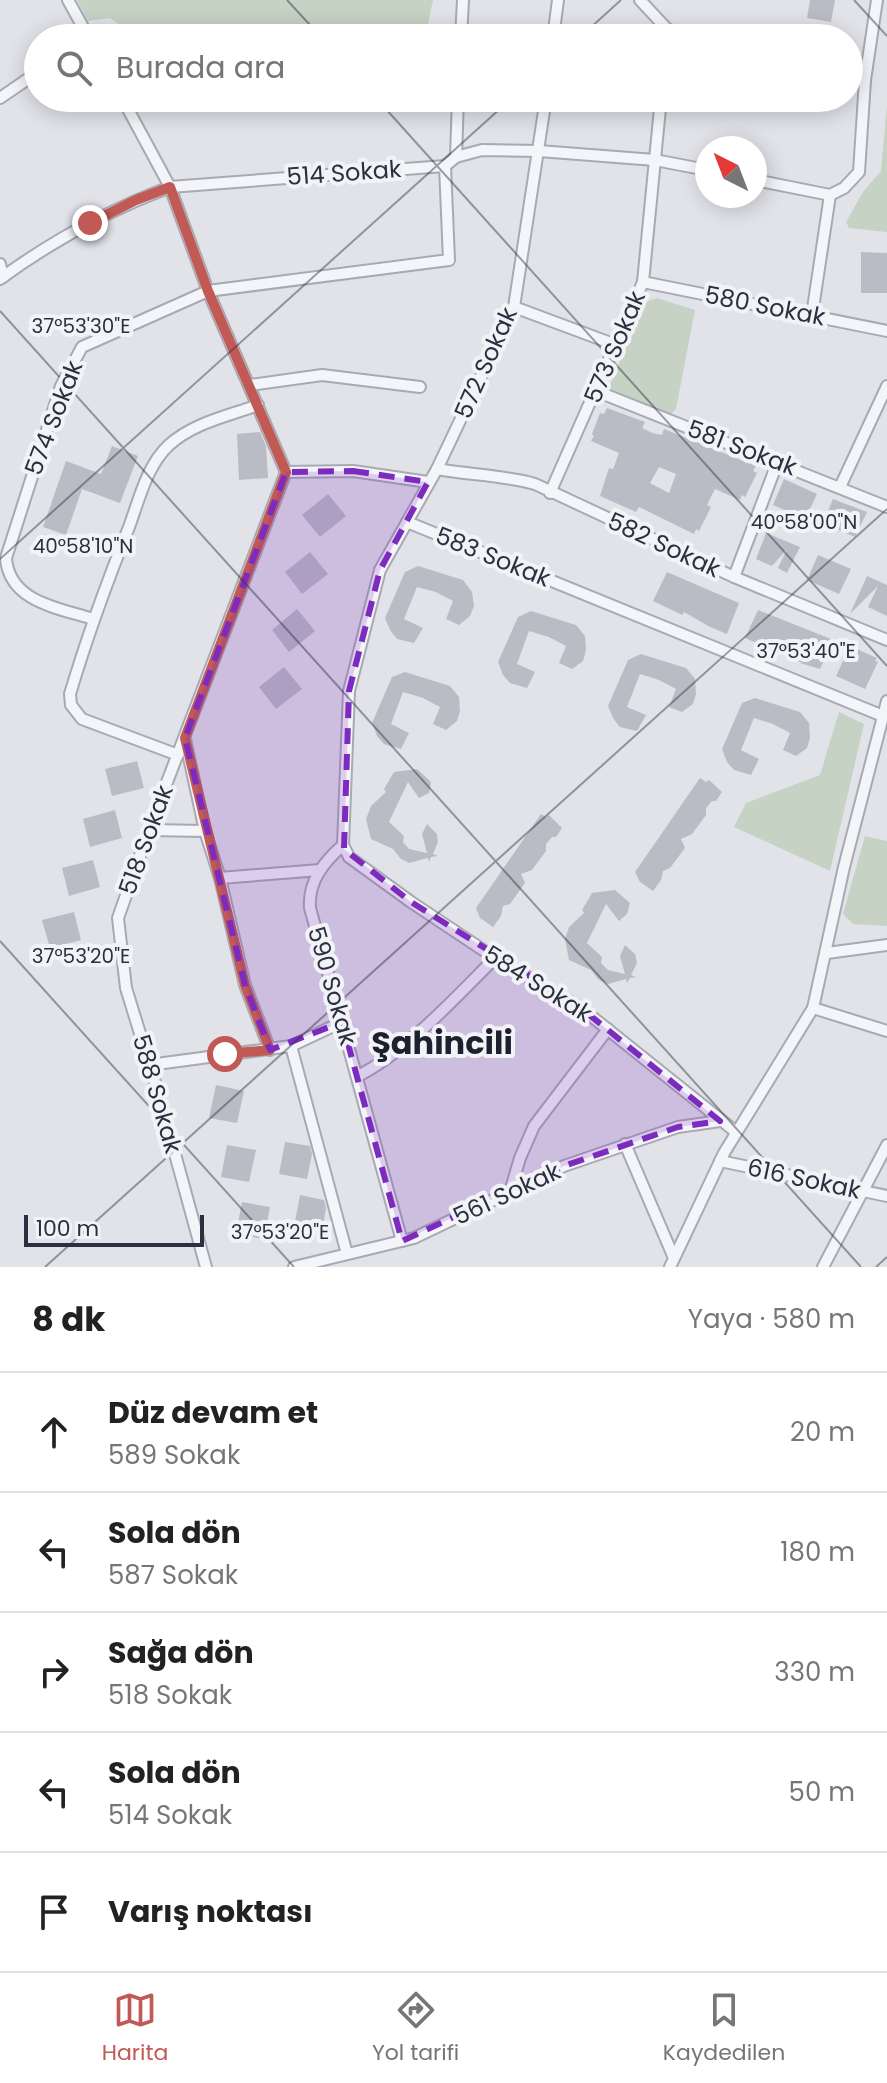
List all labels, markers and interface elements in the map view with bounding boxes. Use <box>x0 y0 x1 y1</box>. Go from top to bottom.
search box <box>24 24 863 112</box>
icon: search <box>52 46 96 90</box>
text: Burada ara <box>116 46 285 89</box>
north arrow <box>695 136 767 208</box>
street label: 514 Sokak <box>286 152 403 193</box>
route end <box>72 205 108 241</box>
street label: 580 Sokak <box>702 278 829 333</box>
street label: 573 Sokak <box>576 285 653 408</box>
street label: 572 Sokak <box>446 301 525 424</box>
text: 37°53'30"E <box>32 312 130 340</box>
street label: 574 Sokak <box>17 355 91 480</box>
street label: 581 Sokak <box>683 412 802 484</box>
street label: 582 Sokak <box>602 504 727 585</box>
text: 40°58'00"N <box>751 508 857 536</box>
street label: 583 Sokak <box>431 519 556 595</box>
text: 40°58'10"N <box>33 532 133 560</box>
text: 37°53'40"E <box>756 637 856 665</box>
street label: 518 Sokak <box>110 780 181 899</box>
street label: 590 Sokak <box>300 923 365 1050</box>
street label: 584 Sokak <box>478 937 599 1030</box>
text: 37°53'20"E <box>32 942 130 970</box>
district label: Şahincili <box>371 1020 513 1065</box>
street label: 588 Sokak <box>125 1031 190 1158</box>
route start <box>207 1036 243 1072</box>
street label: 616 Sokak <box>744 1150 864 1207</box>
street label: 561 Sokak <box>448 1154 566 1233</box>
scale bar <box>24 1211 204 1247</box>
text: 100 m <box>36 1213 99 1244</box>
text: 37°53'20"E <box>231 1218 329 1246</box>
text: 8 dk <box>32 1295 105 1343</box>
text: Yaya · 580 m <box>688 1301 855 1337</box>
text: Düz devam et <box>108 1391 318 1434</box>
icon: ahead <box>32 1410 76 1454</box>
text: 20 m <box>790 1414 855 1450</box>
text: 589 Sokak <box>108 1437 240 1473</box>
text: Sola dön <box>108 1511 241 1554</box>
icon: left <box>32 1530 76 1574</box>
text: 180 m <box>780 1534 855 1570</box>
text: 587 Sokak <box>108 1557 238 1593</box>
text: Sağa dön <box>108 1631 254 1674</box>
icon: right <box>32 1650 76 1694</box>
text: 330 m <box>774 1654 855 1690</box>
text: 518 Sokak <box>108 1677 232 1713</box>
text: Sola dön <box>108 1751 241 1794</box>
icon: left <box>32 1770 76 1814</box>
text: 50 m <box>789 1774 855 1810</box>
text: 514 Sokak <box>108 1797 232 1833</box>
icon: arrive <box>32 1890 76 1934</box>
text: Varış noktası <box>108 1890 313 1933</box>
tab: Harita <box>102 1988 168 2069</box>
tab: Yol tarifi <box>372 1988 459 2069</box>
tab: Kaydedilen <box>663 1988 785 2069</box>

